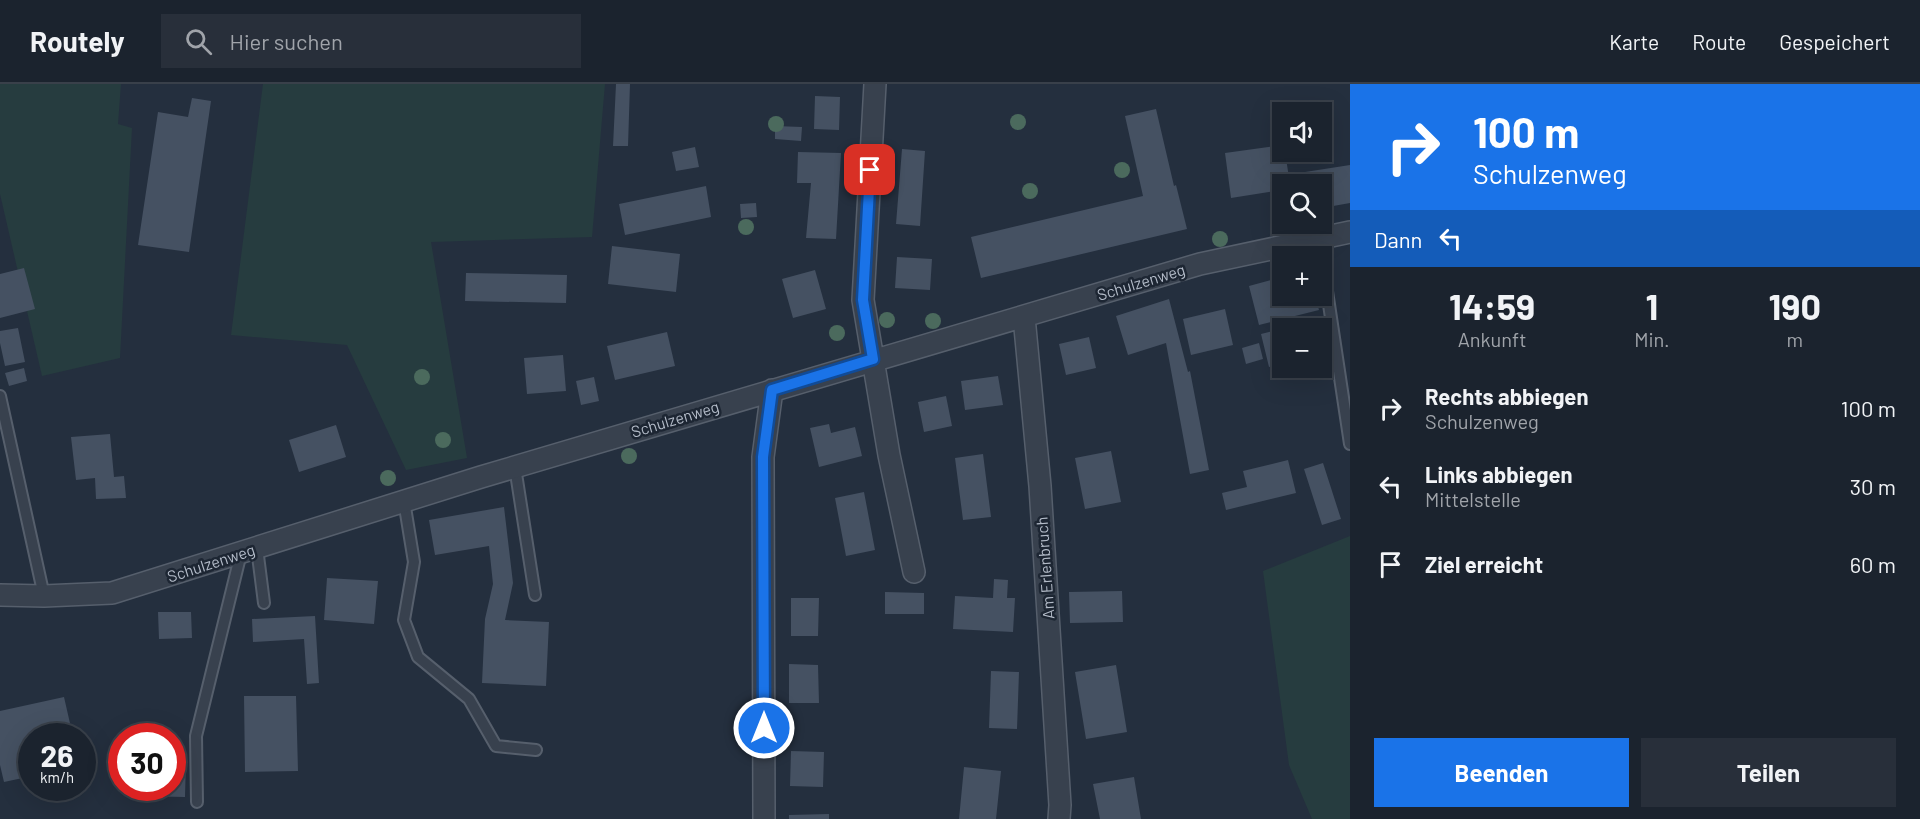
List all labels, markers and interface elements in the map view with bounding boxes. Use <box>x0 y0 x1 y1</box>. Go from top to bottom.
search box <box>161 14 581 68</box>
text: Routely <box>30 24 125 58</box>
icon: search <box>182 25 215 58</box>
text: Hier suchen <box>230 28 343 54</box>
text: Karte <box>1609 29 1659 54</box>
text: Route <box>1692 29 1746 54</box>
text: Gespeichert <box>1779 29 1890 54</box>
map controls <box>1272 102 1332 378</box>
button: sound <box>1272 102 1332 162</box>
text: 100 m <box>1473 106 1579 156</box>
icon: right <box>1374 108 1452 186</box>
pin <box>844 144 895 195</box>
icon: arrive <box>853 153 886 186</box>
text: Schulzenweg <box>1473 157 1627 189</box>
button: search <box>1272 174 1332 234</box>
icon: left <box>1434 222 1467 255</box>
text: Dann <box>1374 226 1422 252</box>
button: + <box>1272 246 1332 306</box>
street label: Schulzenweg <box>1095 259 1187 304</box>
text: 14:59 <box>1449 284 1535 327</box>
text: 1 <box>1646 284 1658 327</box>
text: 190 <box>1769 284 1821 327</box>
button: − <box>1272 318 1332 378</box>
text: Ankunft <box>1458 327 1527 351</box>
text: Min. <box>1634 327 1670 351</box>
text: m <box>1787 327 1803 351</box>
text: Rechts abbiegen <box>1425 383 1588 409</box>
icon: right <box>1374 392 1407 425</box>
text: 100 m <box>1841 395 1896 421</box>
street label: Schulzenweg <box>629 396 721 441</box>
text: Schulzenweg <box>1425 409 1539 433</box>
text: Links abbiegen <box>1425 461 1573 487</box>
icon: left <box>1374 470 1407 503</box>
text: 30 m <box>1850 473 1896 499</box>
text: Mittelstelle <box>1425 487 1521 511</box>
street label: Am Erlenbruch <box>1031 516 1058 620</box>
street label: Schulzenweg <box>165 539 257 586</box>
icon: arrive <box>1374 548 1407 581</box>
text: Ziel erreicht <box>1425 551 1543 577</box>
text: 60 m <box>1850 551 1896 577</box>
position arrow <box>732 696 796 760</box>
speed limit sign: 30 <box>108 723 186 801</box>
text: 26 <box>41 737 73 773</box>
button: Beenden <box>1374 738 1629 807</box>
button: Teilen <box>1641 738 1896 807</box>
text: km/h <box>40 768 74 786</box>

